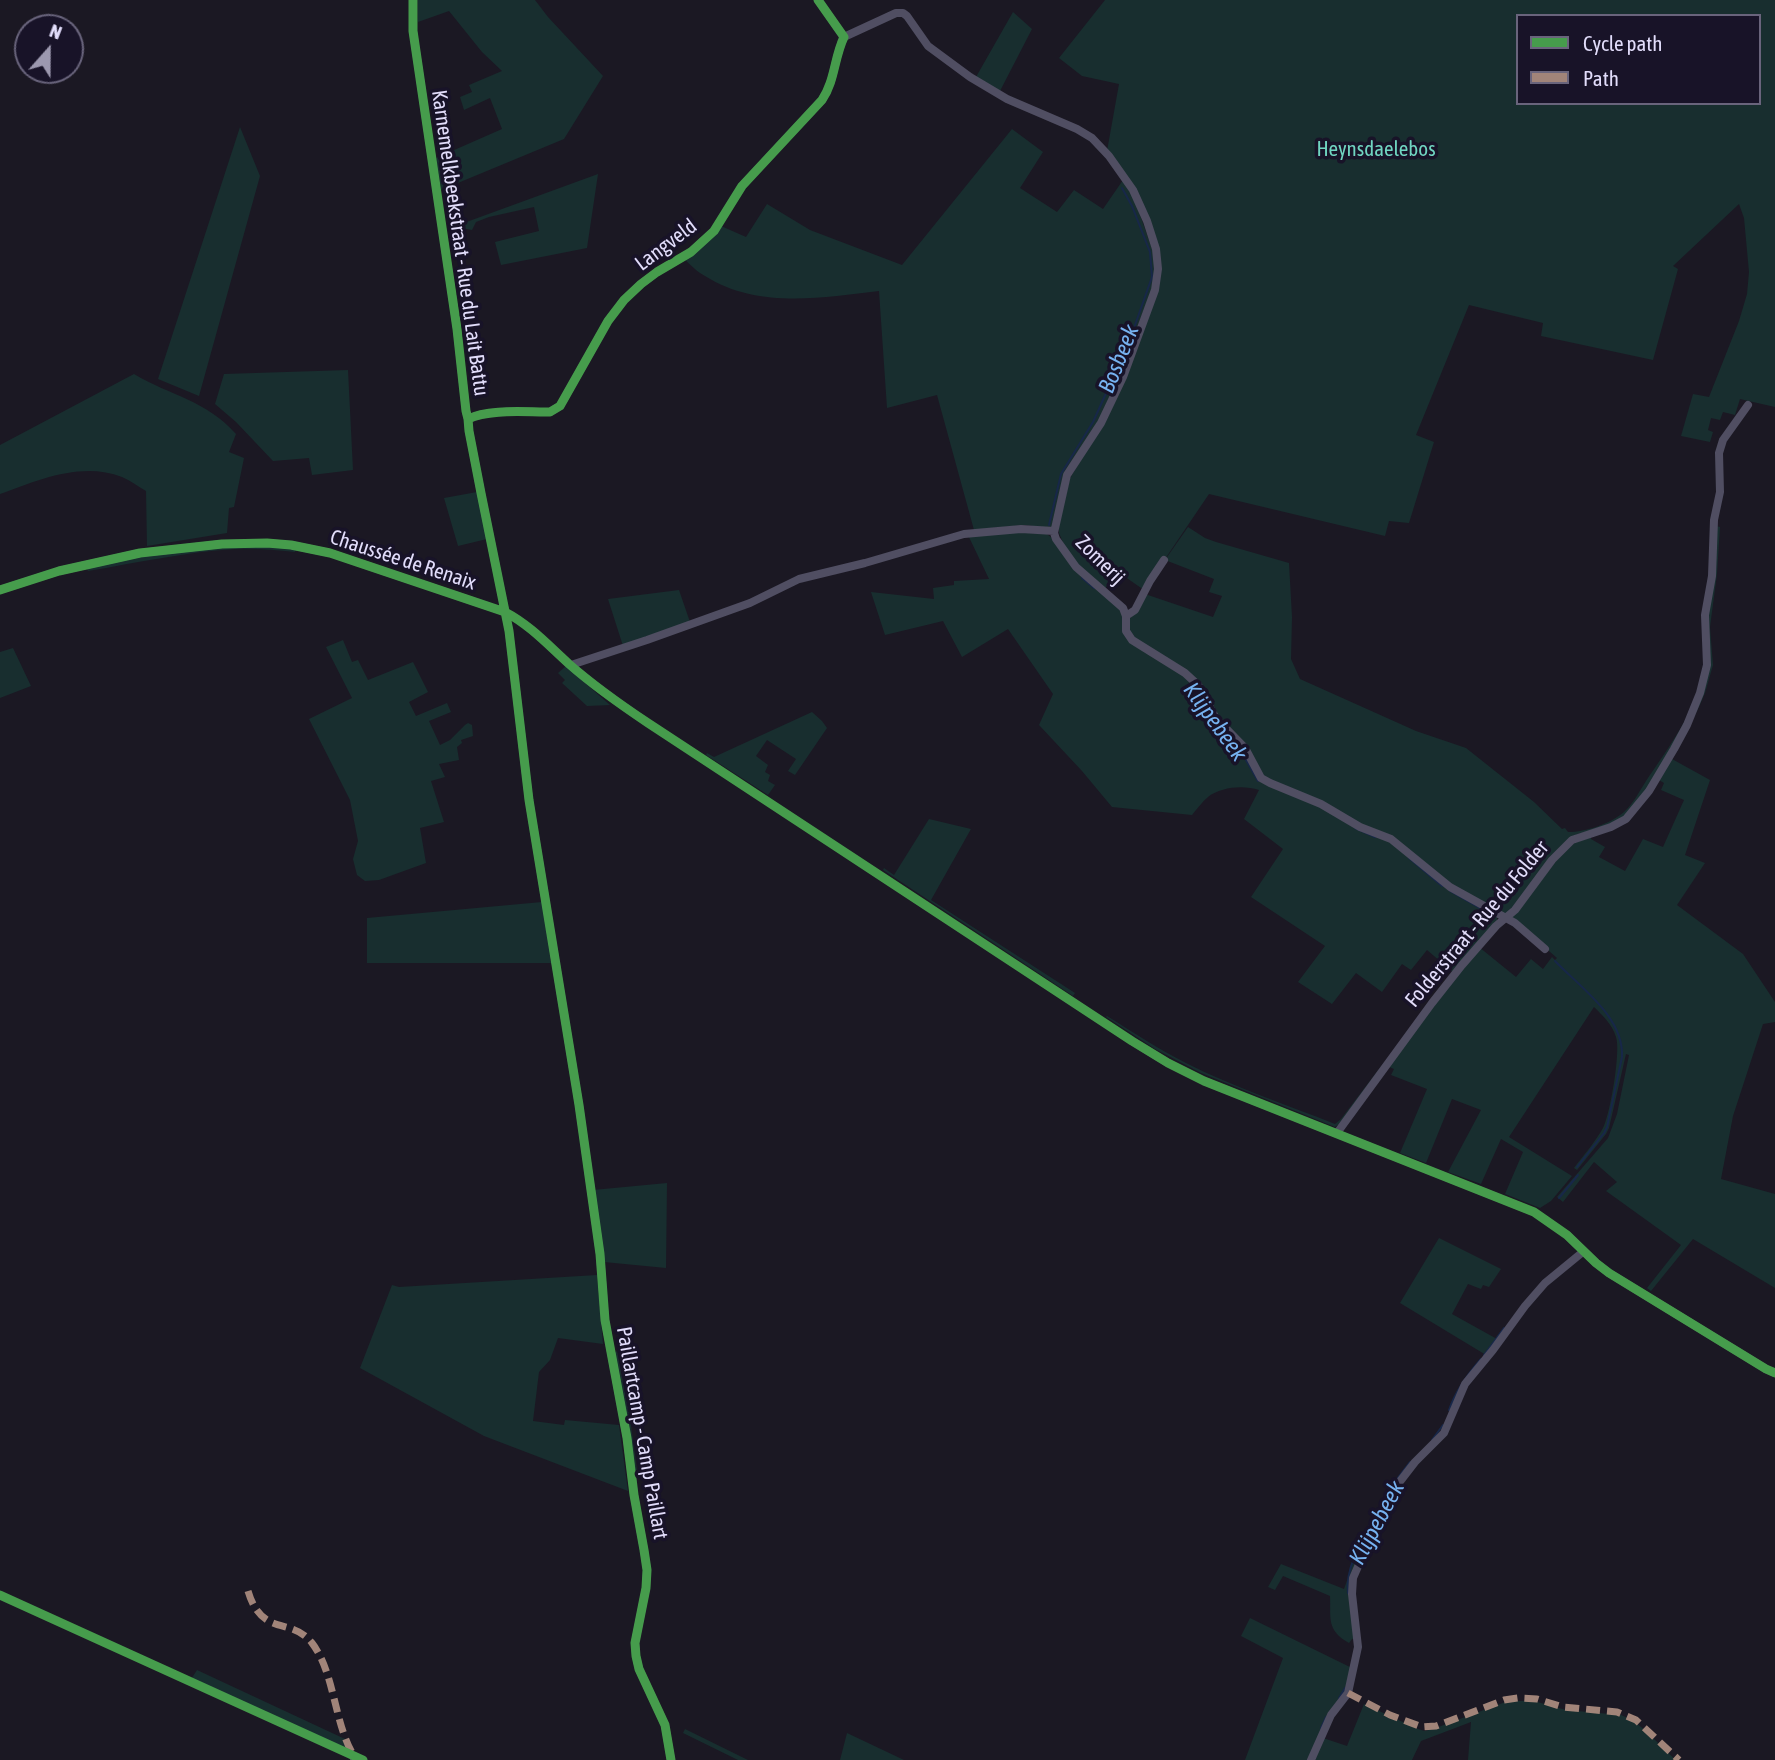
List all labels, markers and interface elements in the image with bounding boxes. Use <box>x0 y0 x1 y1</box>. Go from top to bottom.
north arrow <box>14 14 84 84</box>
legend <box>1516 14 1761 105</box>
text: N <box>47 19 65 44</box>
text: Cycle path <box>1583 31 1662 55</box>
text: Path <box>1583 66 1619 90</box>
street label: Karnemelkbeekstraat - Rue du Lait Battu <box>426 88 494 398</box>
park label: Heynsdaelebos <box>1316 136 1436 162</box>
street label: Langveld <box>630 214 702 276</box>
water label: Bosbeek <box>1093 321 1145 397</box>
street label: Chaussée de Renaix <box>327 525 479 595</box>
street label: Zomerij <box>1070 530 1130 590</box>
water label: Klijpebeek <box>1177 677 1253 767</box>
street label: Folderstraat - Rue du Folder <box>1400 836 1554 1012</box>
street label: Paillartcamp - Camp Paillart <box>611 1325 673 1541</box>
water label: Klijpebeek <box>1344 1476 1410 1570</box>

